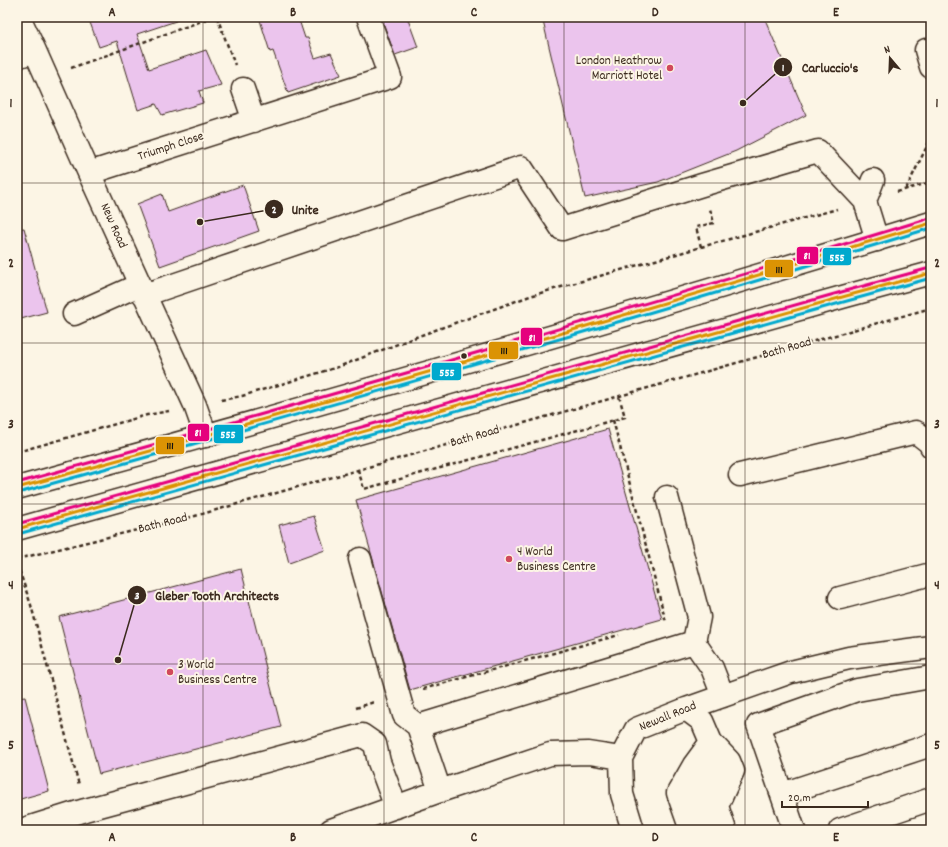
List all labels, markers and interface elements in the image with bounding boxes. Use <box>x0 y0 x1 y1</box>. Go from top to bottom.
text: A <box>108 4 116 23</box>
text: B <box>290 4 296 23</box>
text: C <box>471 4 478 23</box>
text: D <box>652 4 659 23</box>
text: E <box>833 4 840 23</box>
north arrow <box>870 38 910 78</box>
text: N <box>882 42 893 59</box>
place label: London Heathrow Marriott Hotel <box>576 52 662 86</box>
callout: Carluccio's <box>773 54 866 80</box>
text: Carluccio's <box>802 59 858 79</box>
text: 1 <box>782 60 785 77</box>
marker: London Heathrow Marriott Hotel <box>665 63 675 73</box>
text: 1 <box>10 95 13 114</box>
text: 1 <box>936 95 939 114</box>
street label: Triumph Close <box>136 127 207 167</box>
callout: Unite <box>264 196 327 222</box>
street label: New Road <box>95 200 131 252</box>
text: Unite <box>291 201 319 221</box>
text: 2 <box>271 202 277 219</box>
line badge: 81 <box>796 246 819 265</box>
line badge: 555 <box>822 247 852 266</box>
text: 81 <box>804 249 810 265</box>
text: 555 <box>829 251 845 267</box>
text: 2 <box>8 255 14 274</box>
text: 2 <box>934 255 940 274</box>
line badge: 111 <box>764 259 794 278</box>
text: 111 <box>775 263 783 279</box>
line badge: 81 <box>520 327 543 346</box>
text: 81 <box>529 331 535 347</box>
street label: Bath Road <box>760 333 814 365</box>
line badge: 111 <box>488 341 519 360</box>
text: 111 <box>500 344 508 360</box>
unlabelled marker <box>459 351 469 361</box>
line badge: 555 <box>431 362 462 381</box>
text: 555 <box>439 366 455 382</box>
text: 3 <box>8 416 14 435</box>
text: 3 <box>934 416 940 435</box>
street label: Bath Road <box>448 421 502 453</box>
line badge: 81 <box>187 423 210 442</box>
line badge: 555 <box>213 424 244 444</box>
text: 81 <box>195 426 201 442</box>
text: 555 <box>220 428 236 444</box>
line badge: 111 <box>155 436 185 455</box>
text: 111 <box>166 439 174 455</box>
street label: Bath Road <box>136 509 190 539</box>
place label: 4 World Business Centre <box>517 543 596 577</box>
marker: 4 World Business Centre <box>504 554 514 564</box>
text: 4 <box>8 577 14 596</box>
text: 4 <box>934 577 940 596</box>
callout: Gleber Tooth Architects <box>127 582 288 608</box>
text: Gleber Tooth Architects <box>155 587 279 607</box>
text: 3 <box>134 588 140 605</box>
place label: 3 World Business Centre <box>178 656 257 690</box>
marker: 3 World Business Centre <box>165 667 175 677</box>
street label: Newall Road <box>637 697 699 737</box>
text: 5 <box>8 737 14 756</box>
text: 5 <box>934 737 940 756</box>
scale bar <box>782 783 868 809</box>
text: 20 m <box>788 790 811 807</box>
text: A <box>108 829 116 847</box>
text: B <box>290 829 296 847</box>
text: C <box>471 829 478 847</box>
text: D <box>652 829 659 847</box>
text: E <box>833 829 840 847</box>

